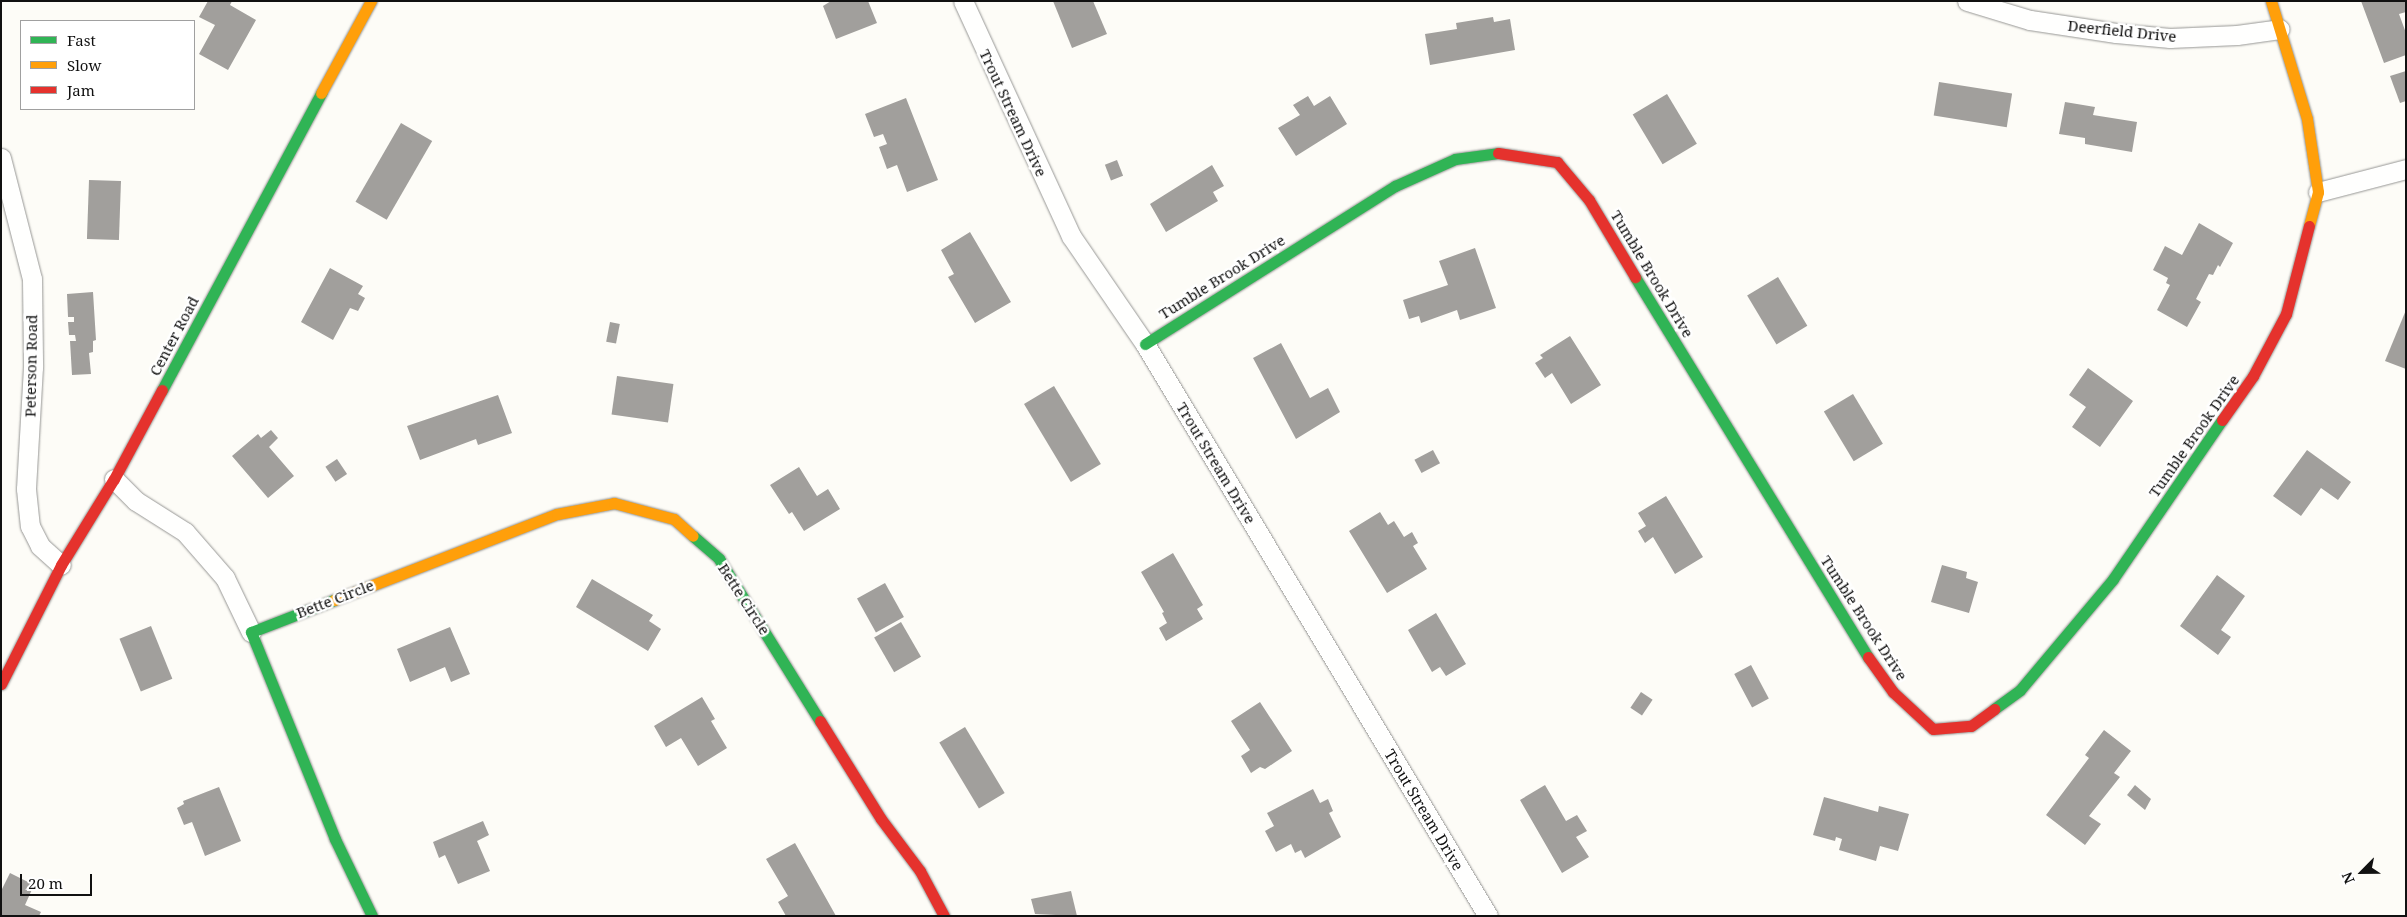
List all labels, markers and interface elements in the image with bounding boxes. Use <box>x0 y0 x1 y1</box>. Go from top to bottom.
street label: Deerfield Drive <box>2067 16 2177 46</box>
legend <box>20 20 195 110</box>
text: Fast <box>67 30 96 50</box>
street label: Trout Stream Drive <box>976 47 1050 179</box>
text: Slow <box>67 55 101 75</box>
text: Jam <box>67 80 95 100</box>
street label: Tumble Brook Drive <box>1607 207 1697 341</box>
street label: Tumble Brook Drive <box>1156 231 1288 323</box>
street label: Center Road <box>146 293 202 379</box>
street label: Peterson Road <box>21 315 41 417</box>
street label: Tumble Brook Drive <box>2145 371 2243 501</box>
street label: Trout Stream Drive <box>1173 399 1259 527</box>
street label: Tumble Brook Drive <box>1817 552 1911 684</box>
street label: Bette Circle <box>714 560 774 638</box>
street label: Bette Circle <box>294 576 376 622</box>
street label: Trout Stream Drive <box>1381 746 1467 874</box>
north arrow <box>2337 847 2387 897</box>
scale bar <box>22 864 95 896</box>
text: N <box>2337 869 2359 887</box>
text: 20 m <box>28 873 63 893</box>

